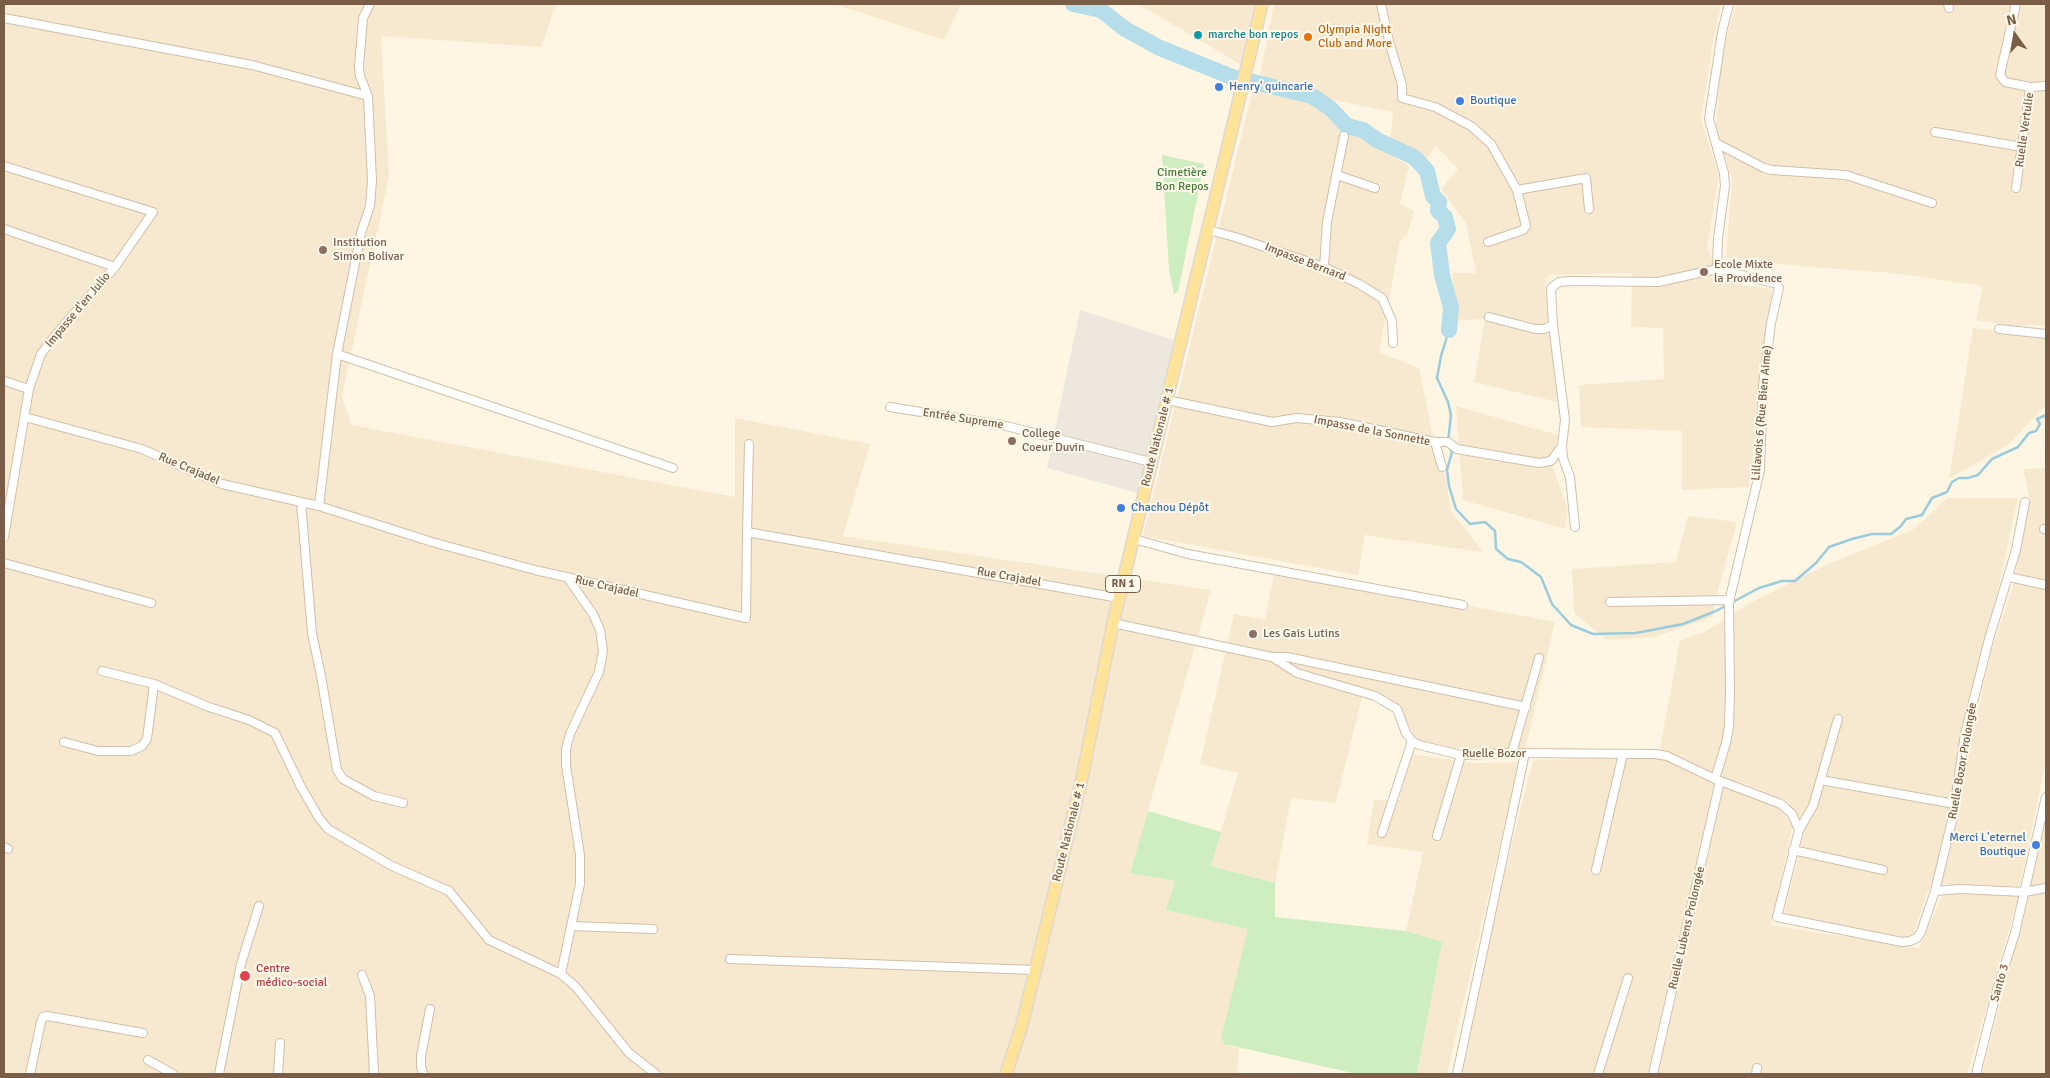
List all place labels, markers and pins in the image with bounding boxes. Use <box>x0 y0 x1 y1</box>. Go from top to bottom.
place label: Olympia Night Club and More <box>1318 23 1392 51</box>
place label: marche bon repos <box>1208 28 1298 42</box>
marker: marche bon repos <box>1192 29 1204 41</box>
marker: Olympia Night Club and More <box>1302 31 1314 43</box>
place label: Henry' quincarie <box>1229 80 1313 94</box>
marker: Henry' quincarie <box>1213 81 1225 93</box>
place label: Boutique <box>1470 94 1516 108</box>
marker: Boutique <box>1454 95 1466 107</box>
place label: Institution Simon Bolivar <box>333 236 404 264</box>
marker: Institution Simon Bolivar <box>317 244 329 256</box>
place label: Ecole Mixte la Providence <box>1714 258 1782 286</box>
marker: Ecole Mixte la Providence <box>1698 266 1710 278</box>
place label: College Coeur Duvin <box>1022 427 1084 455</box>
marker: College Coeur Duvin <box>1006 435 1018 447</box>
place label: Chachou Dépôt <box>1131 501 1209 515</box>
marker: Chachou Dépôt <box>1115 502 1127 514</box>
place label: Les Gais Lutins <box>1263 627 1340 641</box>
marker: Les Gais Lutins <box>1247 628 1259 640</box>
place label: Merci L'eternel Boutique <box>1949 831 2026 859</box>
marker: Merci L'eternel Boutique <box>2030 839 2042 851</box>
place label: Centre médico-social <box>256 962 327 990</box>
marker: Centre médico-social <box>238 969 252 983</box>

